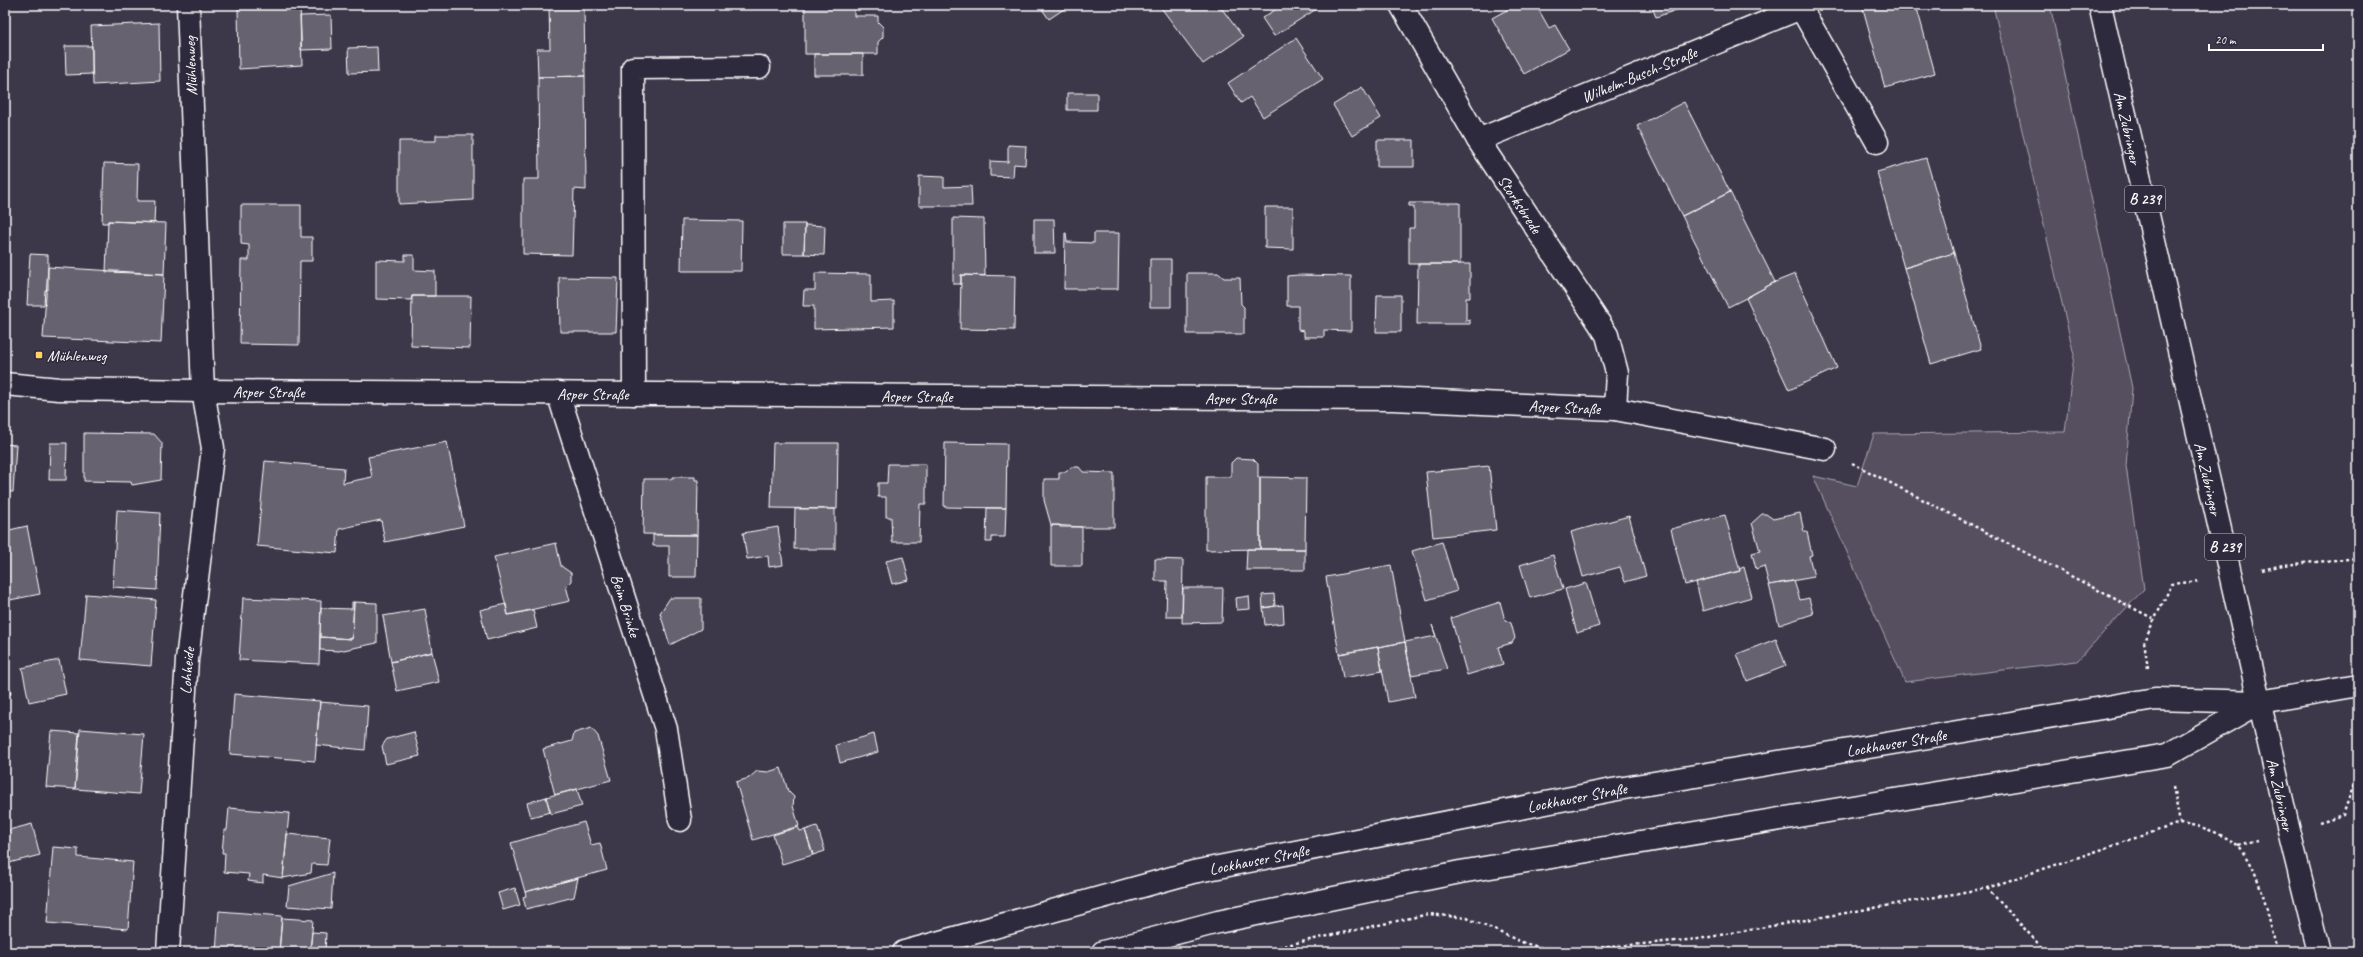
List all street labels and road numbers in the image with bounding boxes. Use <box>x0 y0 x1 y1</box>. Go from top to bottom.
street label: Mühlenweg <box>180 35 202 96</box>
street label: Wilhelm-Busch-Straße <box>1579 42 1702 108</box>
street label: Am Zubringer <box>2109 90 2145 168</box>
street label: Storksbrede <box>1493 172 1547 239</box>
road number: B 239 <box>2125 186 2165 212</box>
street label: Asper Straße <box>233 382 306 403</box>
street label: Asper Straße <box>557 384 630 405</box>
street label: Asper Straße <box>881 387 954 407</box>
street label: Asper Straße <box>1205 389 1278 409</box>
street label: Asper Straße <box>1528 396 1602 419</box>
street label: Am Zubringer <box>2189 441 2226 519</box>
road number: B 239 <box>2205 534 2245 560</box>
street label: Beim Brinke <box>606 572 645 641</box>
street label: Lohheide <box>176 644 200 695</box>
street label: Lockhauser Straße <box>1845 725 1950 762</box>
street label: Am Zubringer <box>2262 756 2298 834</box>
street label: Lockhauser Straße <box>1526 778 1630 817</box>
street label: Lockhauser Straße <box>1208 840 1312 880</box>

